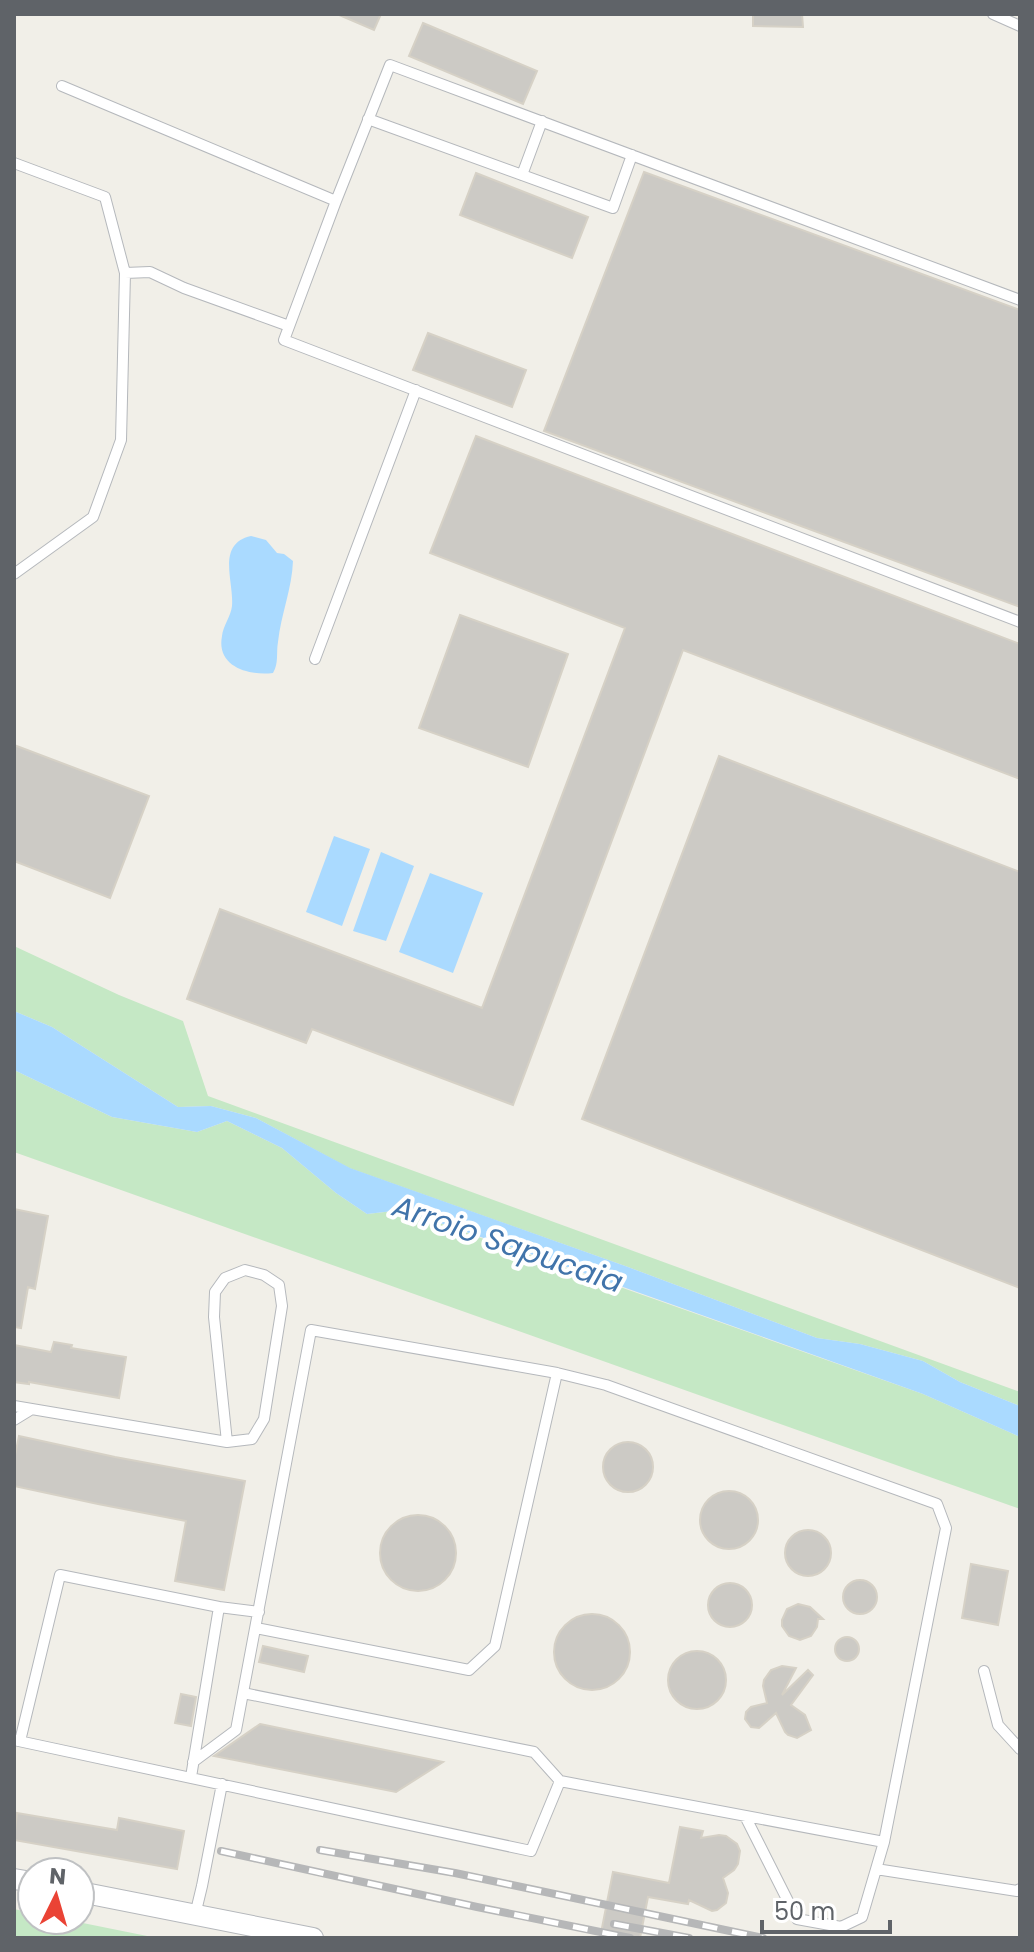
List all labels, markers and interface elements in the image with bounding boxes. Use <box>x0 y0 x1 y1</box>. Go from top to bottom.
water label: Arroio Sapucaia <box>386 1184 629 1304</box>
north arrow <box>16 1856 96 1936</box>
text: N <box>48 1860 67 1893</box>
scale bar <box>762 1884 890 1934</box>
text: 50 m <box>774 1895 835 1928</box>

